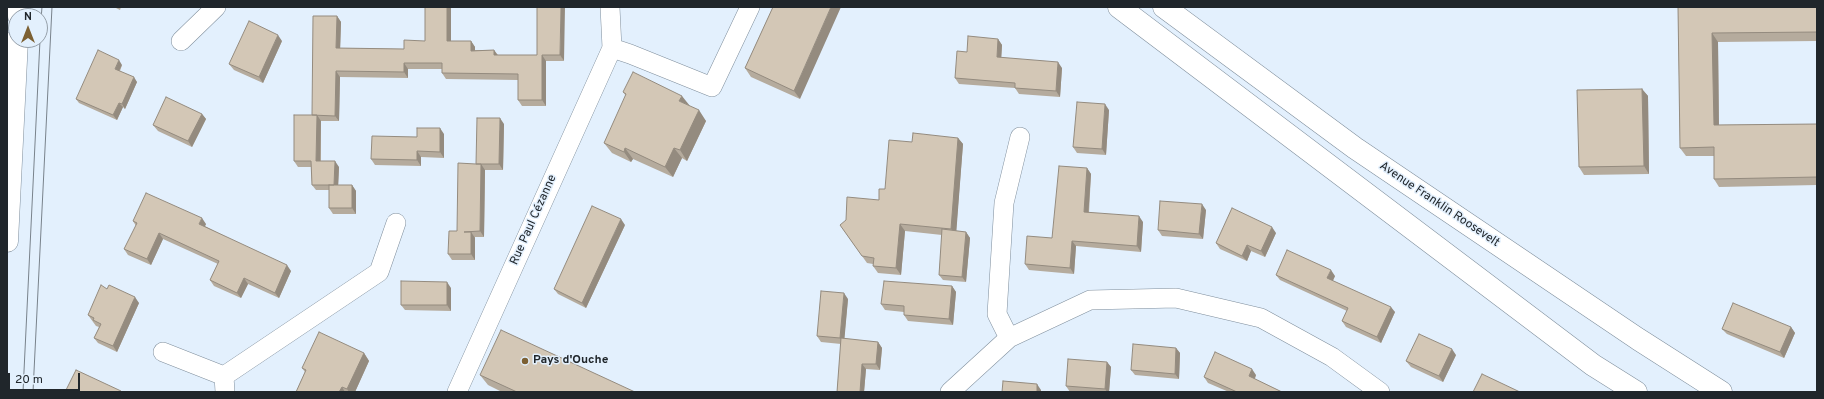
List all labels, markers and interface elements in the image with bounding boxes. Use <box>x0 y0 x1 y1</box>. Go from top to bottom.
north arrow <box>8 8 48 48</box>
text: N <box>24 10 32 24</box>
street label: Avenue Franklin Roosevelt <box>1376 159 1502 251</box>
street label: Rue Paul Cézanne <box>508 173 560 267</box>
place label: Pays d'Ouche <box>533 354 608 368</box>
marker: Pays d'Ouche <box>520 356 530 366</box>
scale bar <box>10 365 82 391</box>
text: 20 m <box>15 372 43 388</box>

